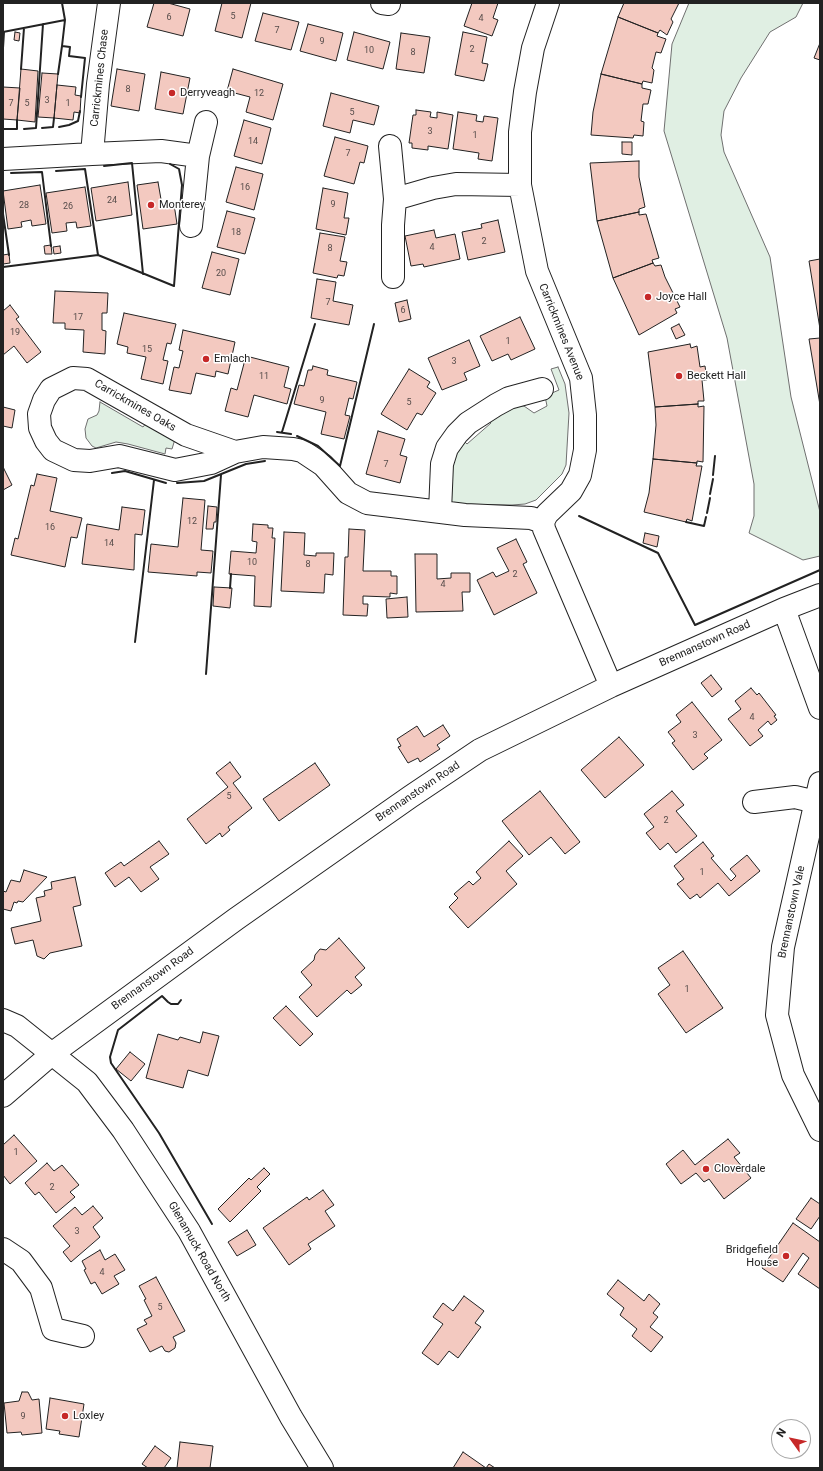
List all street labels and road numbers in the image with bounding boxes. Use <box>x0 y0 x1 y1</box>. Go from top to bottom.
street label: Carrickmines Chase <box>88 29 112 127</box>
street label: Carrickmines Avenue <box>536 282 586 382</box>
street label: Carrickmines Oaks <box>92 377 178 435</box>
street label: Brennanstown Road <box>657 618 753 670</box>
street label: Brennanstown Road <box>374 759 462 825</box>
street label: Brennanstown Vale <box>776 865 808 959</box>
street label: Brennanstown Road <box>109 945 197 1013</box>
street label: Glenamuck Road North <box>165 1200 233 1304</box>

